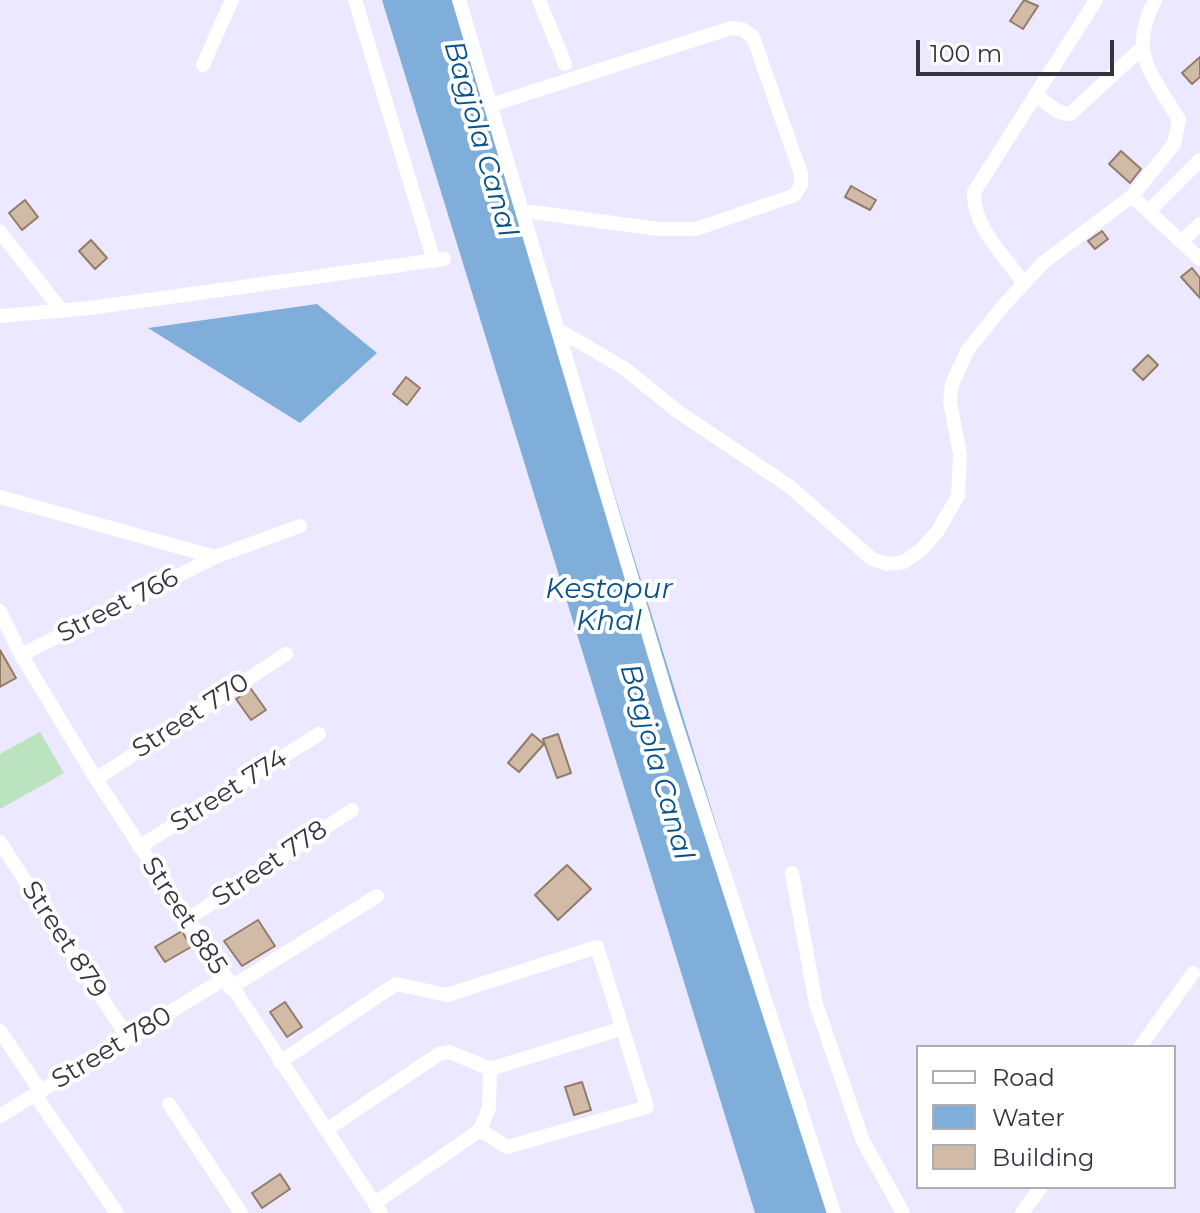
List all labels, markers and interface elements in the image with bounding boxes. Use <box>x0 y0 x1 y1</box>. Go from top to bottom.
scale bar <box>920 24 1118 74</box>
water label: Bagjola Canal <box>436 37 524 241</box>
text: 100 m <box>930 39 1002 68</box>
street label: Street 766 <box>52 562 184 650</box>
water label: Kestopur Khal <box>545 573 673 639</box>
water label: Bagjola Canal <box>612 660 700 864</box>
street label: Street 770 <box>127 667 255 765</box>
street label: Street 774 <box>165 743 293 839</box>
street label: Street 778 <box>207 814 333 914</box>
street label: Street 885 <box>135 852 233 980</box>
street label: Street 879 <box>15 876 113 1004</box>
street label: Street 780 <box>47 1000 177 1096</box>
legend <box>916 1045 1176 1189</box>
text: Road <box>992 1063 1055 1092</box>
text: Water <box>992 1103 1065 1132</box>
text: Building <box>992 1143 1095 1172</box>

